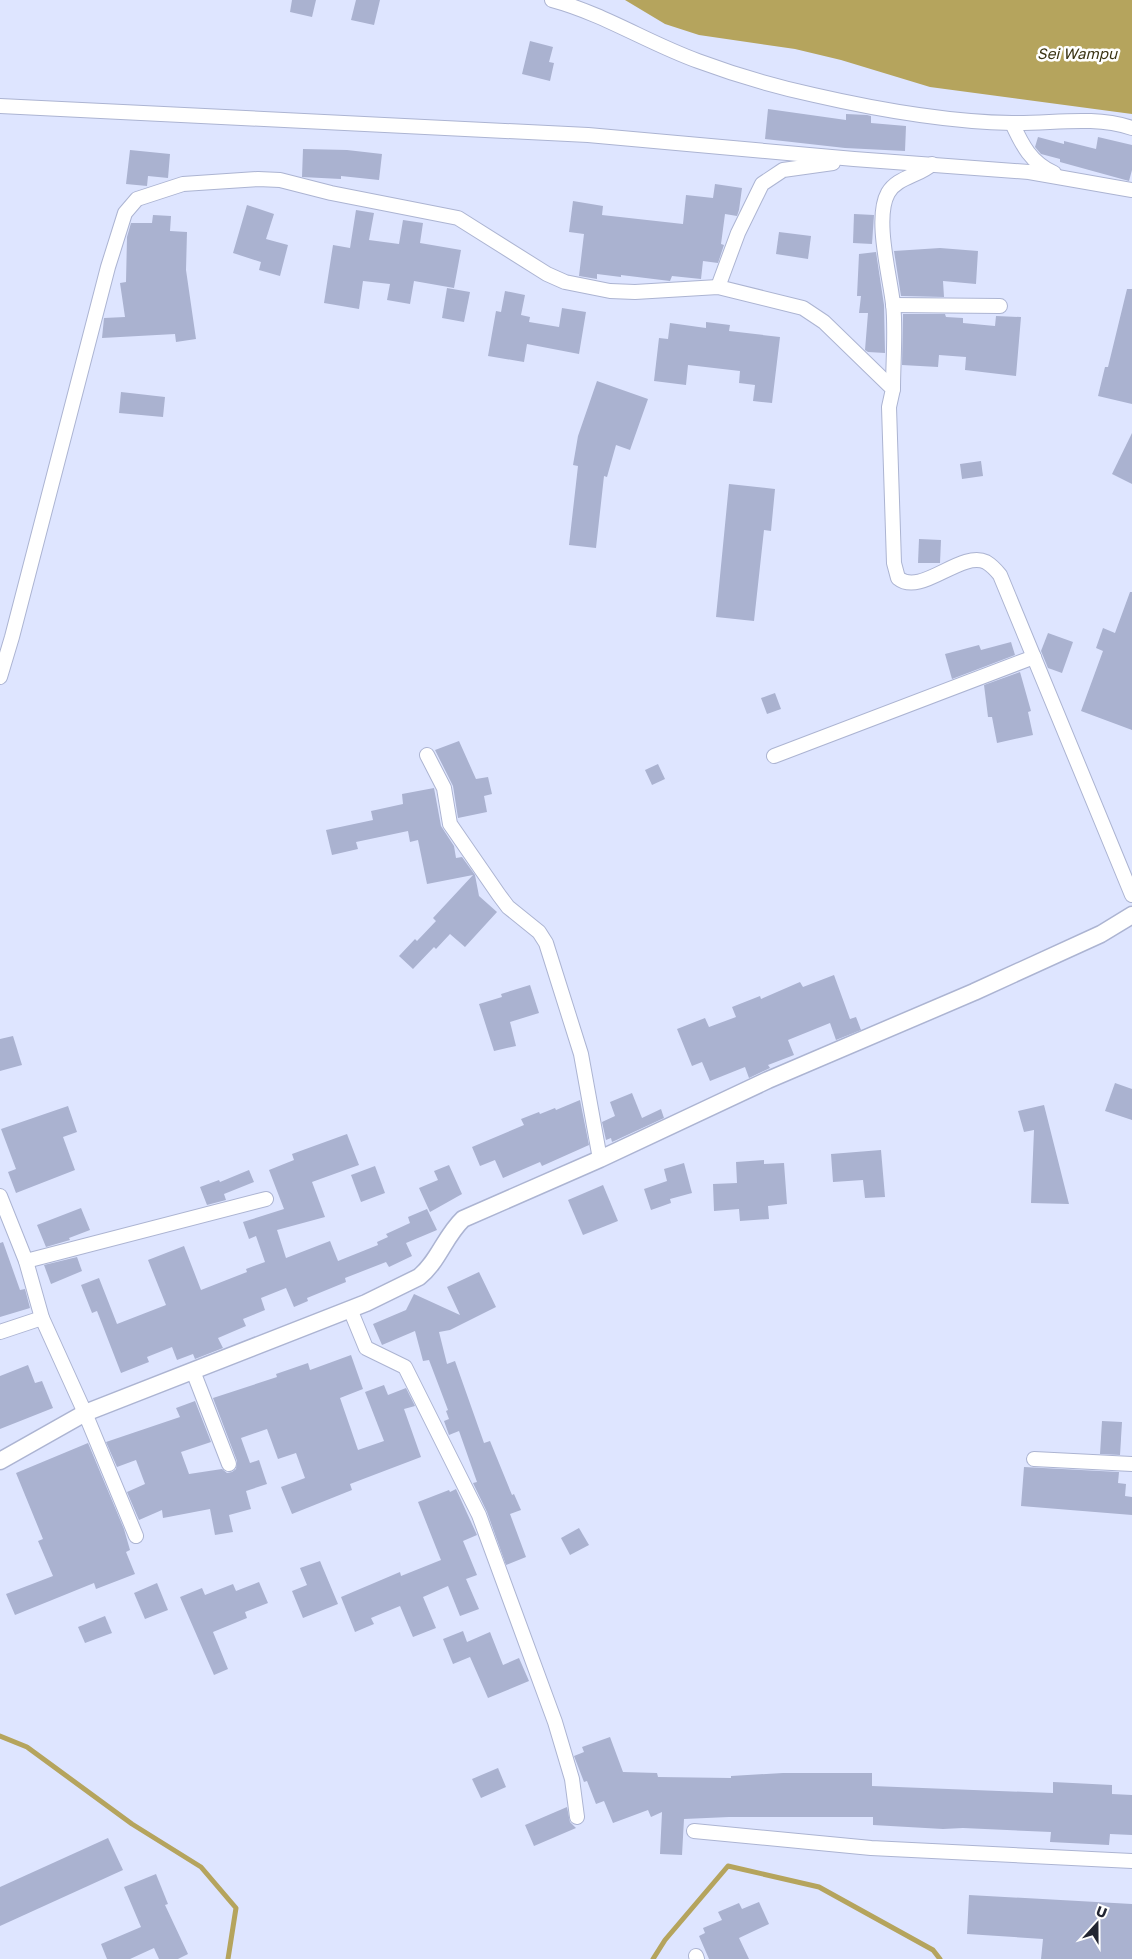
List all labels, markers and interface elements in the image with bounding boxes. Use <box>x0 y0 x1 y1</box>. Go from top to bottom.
water label: Sei Wampu <box>1037 44 1118 62</box>
north arrow <box>1072 1899 1122 1949</box>
text: U <box>1094 1902 1110 1921</box>

